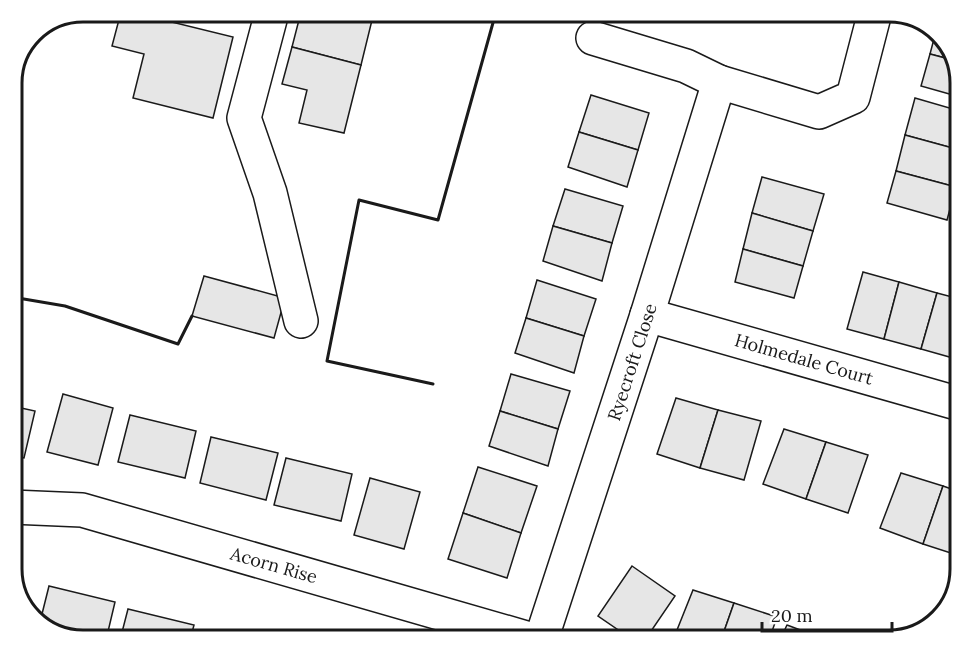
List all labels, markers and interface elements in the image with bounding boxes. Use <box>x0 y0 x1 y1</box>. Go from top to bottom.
street label: Ryecroft Close <box>602 300 662 424</box>
street label: Holmedale Court <box>732 328 876 390</box>
street label: Acorn Rise <box>227 541 320 588</box>
scale bar <box>762 595 892 633</box>
text: 20 m <box>771 604 813 627</box>

